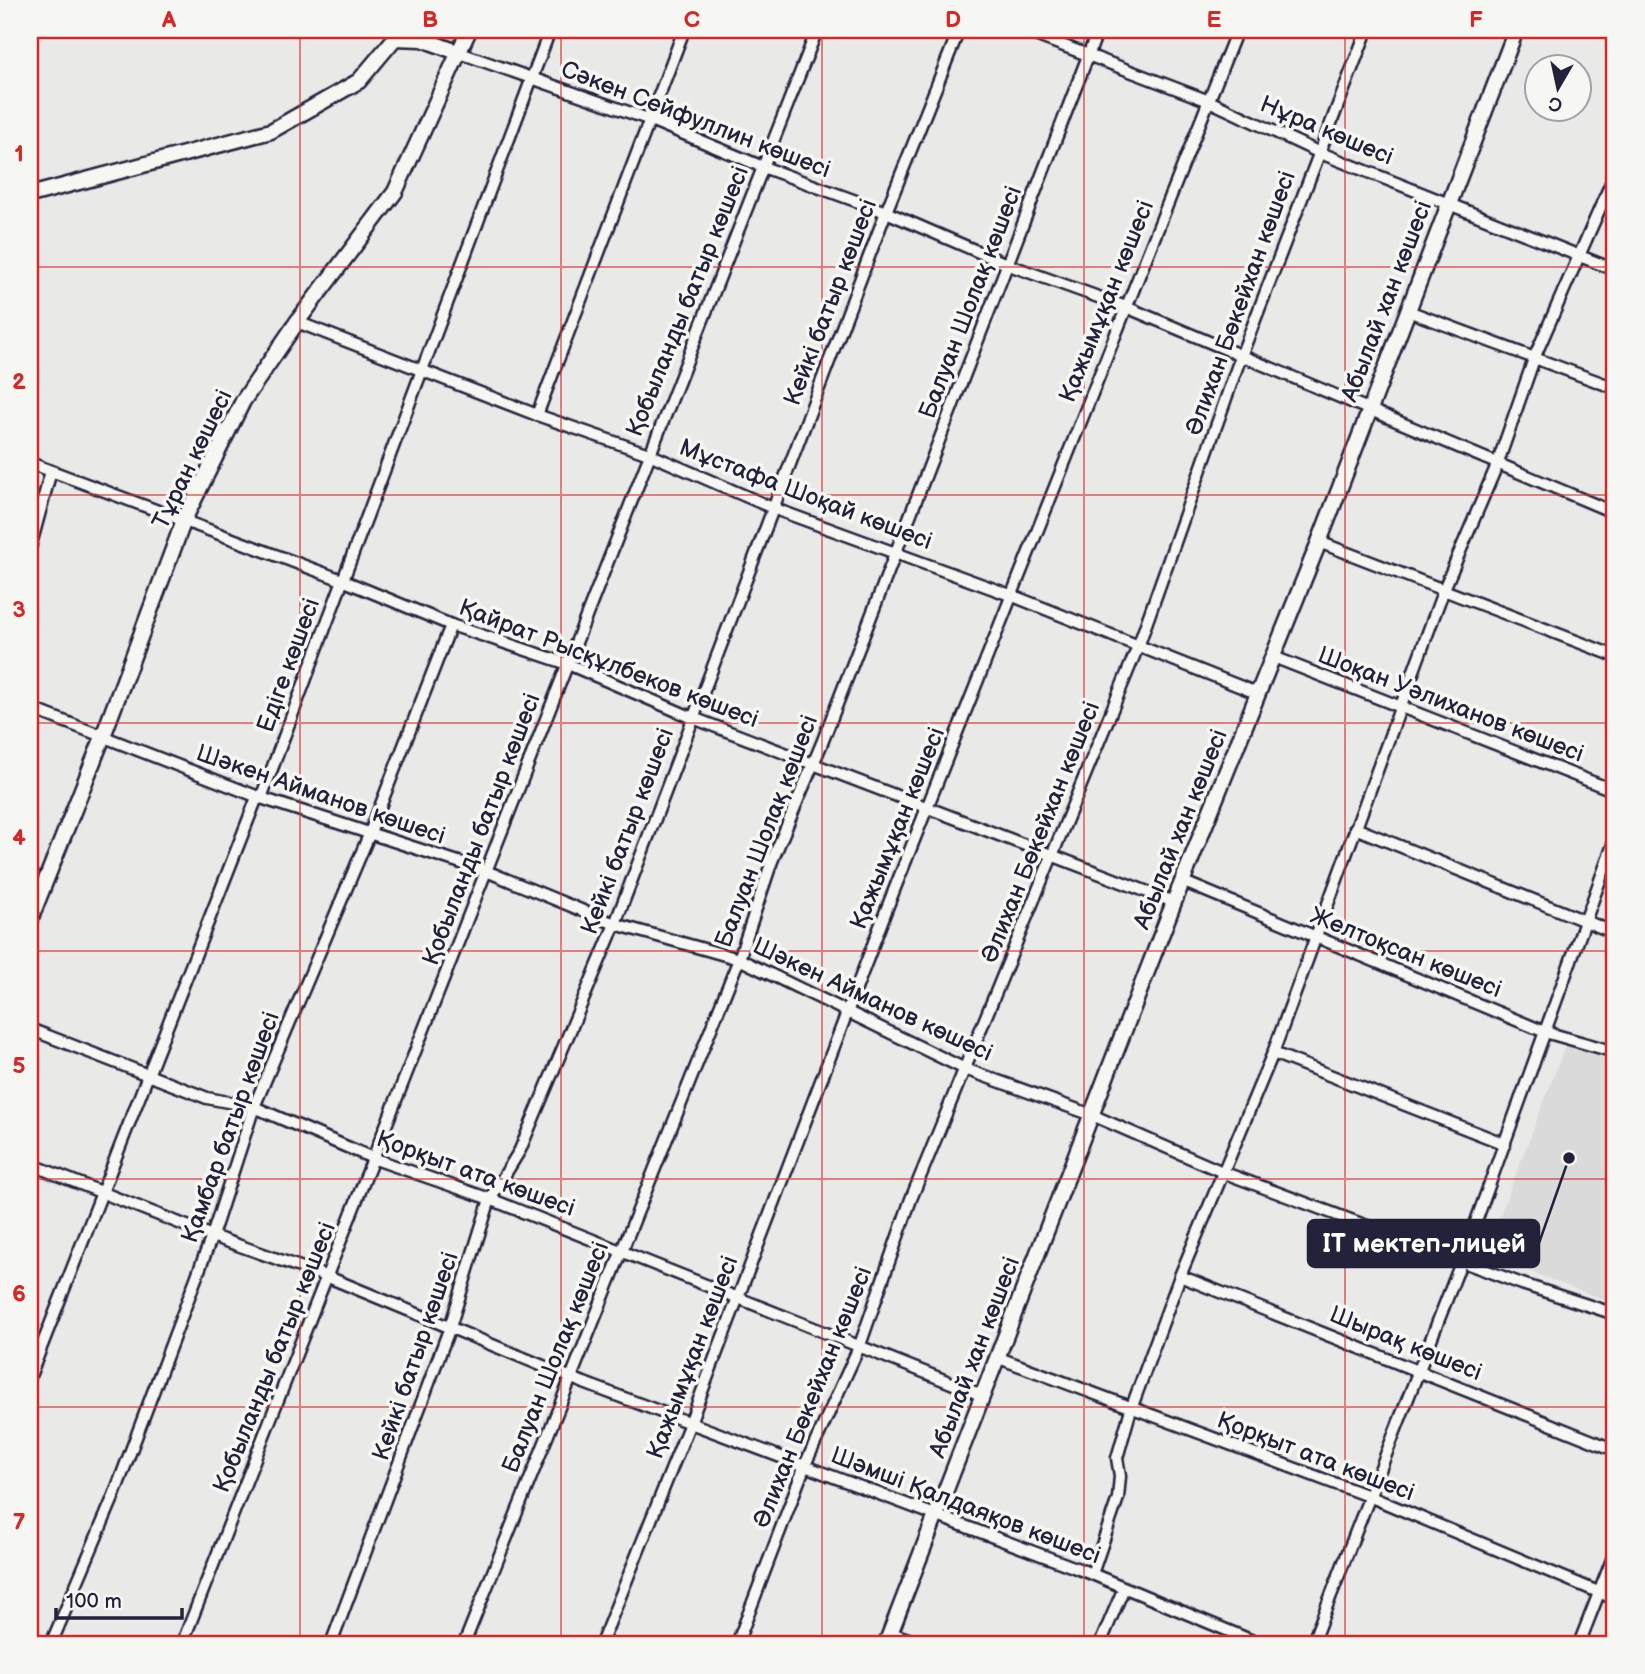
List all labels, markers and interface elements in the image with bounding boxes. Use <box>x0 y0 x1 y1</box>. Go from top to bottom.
text: A <box>161 6 177 34</box>
text: B <box>422 6 438 34</box>
text: C <box>684 6 700 34</box>
text: D <box>945 6 961 34</box>
text: E <box>1207 6 1222 34</box>
text: F <box>1469 6 1483 34</box>
north arrow <box>1522 52 1592 122</box>
street label: Сәкен Сейфуллин көшесі <box>557 55 835 184</box>
street label: Нұра көшесі <box>1256 89 1398 172</box>
text: С <box>1547 91 1564 116</box>
text: 1 <box>14 140 24 168</box>
street label: Қобыланды батыр көшесі <box>620 162 755 441</box>
street label: Әлихан Бөкейхан көшесі <box>1179 167 1302 439</box>
street label: Балуан Шолақ көшесі <box>913 182 1028 423</box>
street label: Кейкі батыр көшесі <box>778 195 883 409</box>
street label: Қажымұқан көшесі <box>1053 196 1160 406</box>
street label: Абылай хан көшесі <box>1334 197 1438 407</box>
text: 2 <box>12 368 26 396</box>
street label: Тұран көшесі <box>146 385 239 534</box>
street label: Мұстафа Шоқай көшесі <box>675 433 936 556</box>
street label: Қайрат Рысқұлбеков көшесі <box>455 593 763 734</box>
street label: Едіге көшесі <box>251 594 326 736</box>
text: 3 <box>12 596 26 624</box>
street label: Шоқан Уәлиханов көшесі <box>1314 640 1588 769</box>
street label: Қобыланды батыр көшесі <box>416 689 547 969</box>
street label: Әлихан Бөкейхан көшесі <box>975 697 1106 967</box>
street label: Балуан Шолақ көшесі <box>709 711 824 952</box>
street label: Қажымұқан көшесі <box>844 723 951 933</box>
street label: Кейкі батыр көшесі <box>575 724 680 938</box>
street label: Абылай хан көшесі <box>1127 725 1234 934</box>
street label: Шәкен Айманов көшесі <box>192 738 449 851</box>
text: 4 <box>12 824 26 852</box>
street label: Желтоқсан көшесі <box>1306 901 1506 1004</box>
street label: Шәкен Айманов көшесі <box>748 931 997 1068</box>
street label: Қамбар батыр көшесі <box>175 1008 286 1247</box>
text: 5 <box>12 1052 26 1080</box>
street label: Қорқыт ата көшесі <box>373 1124 579 1223</box>
street label: Қобыланды батыр көшесі <box>207 1218 342 1497</box>
callout: IT мектеп-лицей <box>1308 1220 1539 1267</box>
text: IT мектеп-лицей <box>1322 1229 1526 1260</box>
street label: Балуан Шолақ көшесі <box>496 1237 615 1477</box>
street label: Кейкі батыр көшесі <box>366 1248 465 1464</box>
street label: Қажымұқан көшесі <box>640 1252 745 1463</box>
street label: Абылай хан көшесі <box>922 1253 1026 1463</box>
street label: Әлихан Бөкейхан көшесі <box>747 1262 878 1532</box>
text: 6 <box>12 1280 26 1308</box>
street label: Шырақ көшесі <box>1325 1300 1486 1387</box>
street label: Қорқыт ата көшесі <box>1213 1405 1419 1507</box>
street label: Шәмші Қалдаяқов көшесі <box>827 1441 1105 1570</box>
text: 7 <box>13 1508 26 1536</box>
scale bar <box>56 1576 182 1620</box>
text: 100 m <box>66 1589 122 1614</box>

